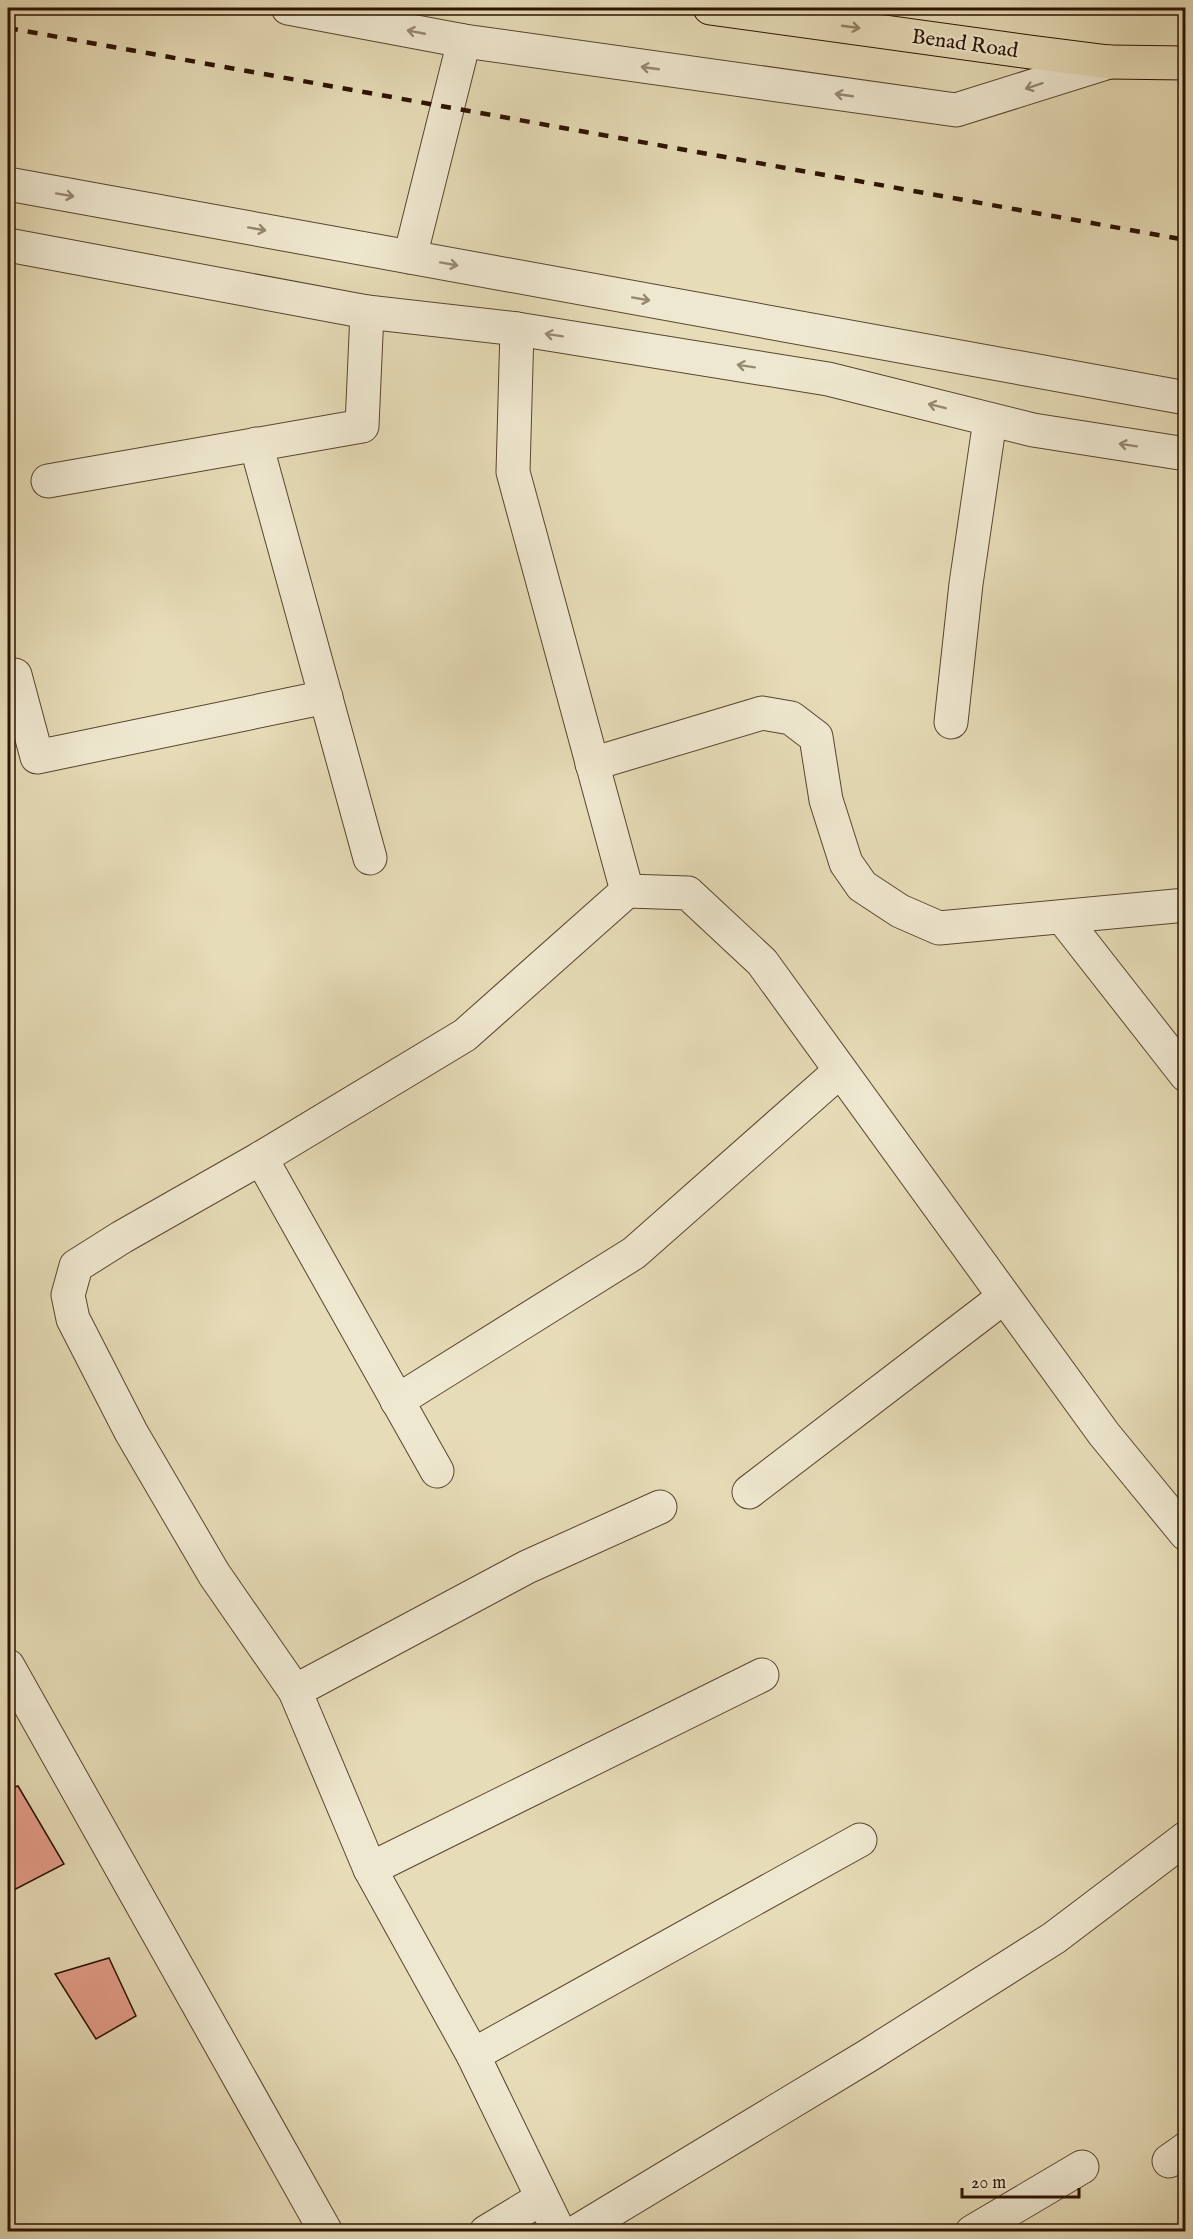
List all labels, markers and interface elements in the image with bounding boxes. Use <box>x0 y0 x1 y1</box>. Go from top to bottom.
one-way arrow <box>840 22 860 33</box>
street label: Benad Road <box>910 24 1020 65</box>
one-way arrow <box>407 26 426 37</box>
one-way arrow <box>641 62 661 73</box>
one-way arrow <box>1025 81 1044 92</box>
one-way arrow <box>834 89 854 100</box>
one-way arrow <box>55 190 74 201</box>
one-way arrow <box>247 224 266 235</box>
one-way arrow <box>438 259 458 270</box>
one-way arrow <box>630 294 650 305</box>
one-way arrow <box>544 329 564 340</box>
one-way arrow <box>737 360 757 371</box>
one-way arrow <box>928 400 947 412</box>
one-way arrow <box>1118 440 1138 451</box>
scale bar <box>962 2161 1079 2199</box>
text: 20 m <box>971 2172 1006 2195</box>

